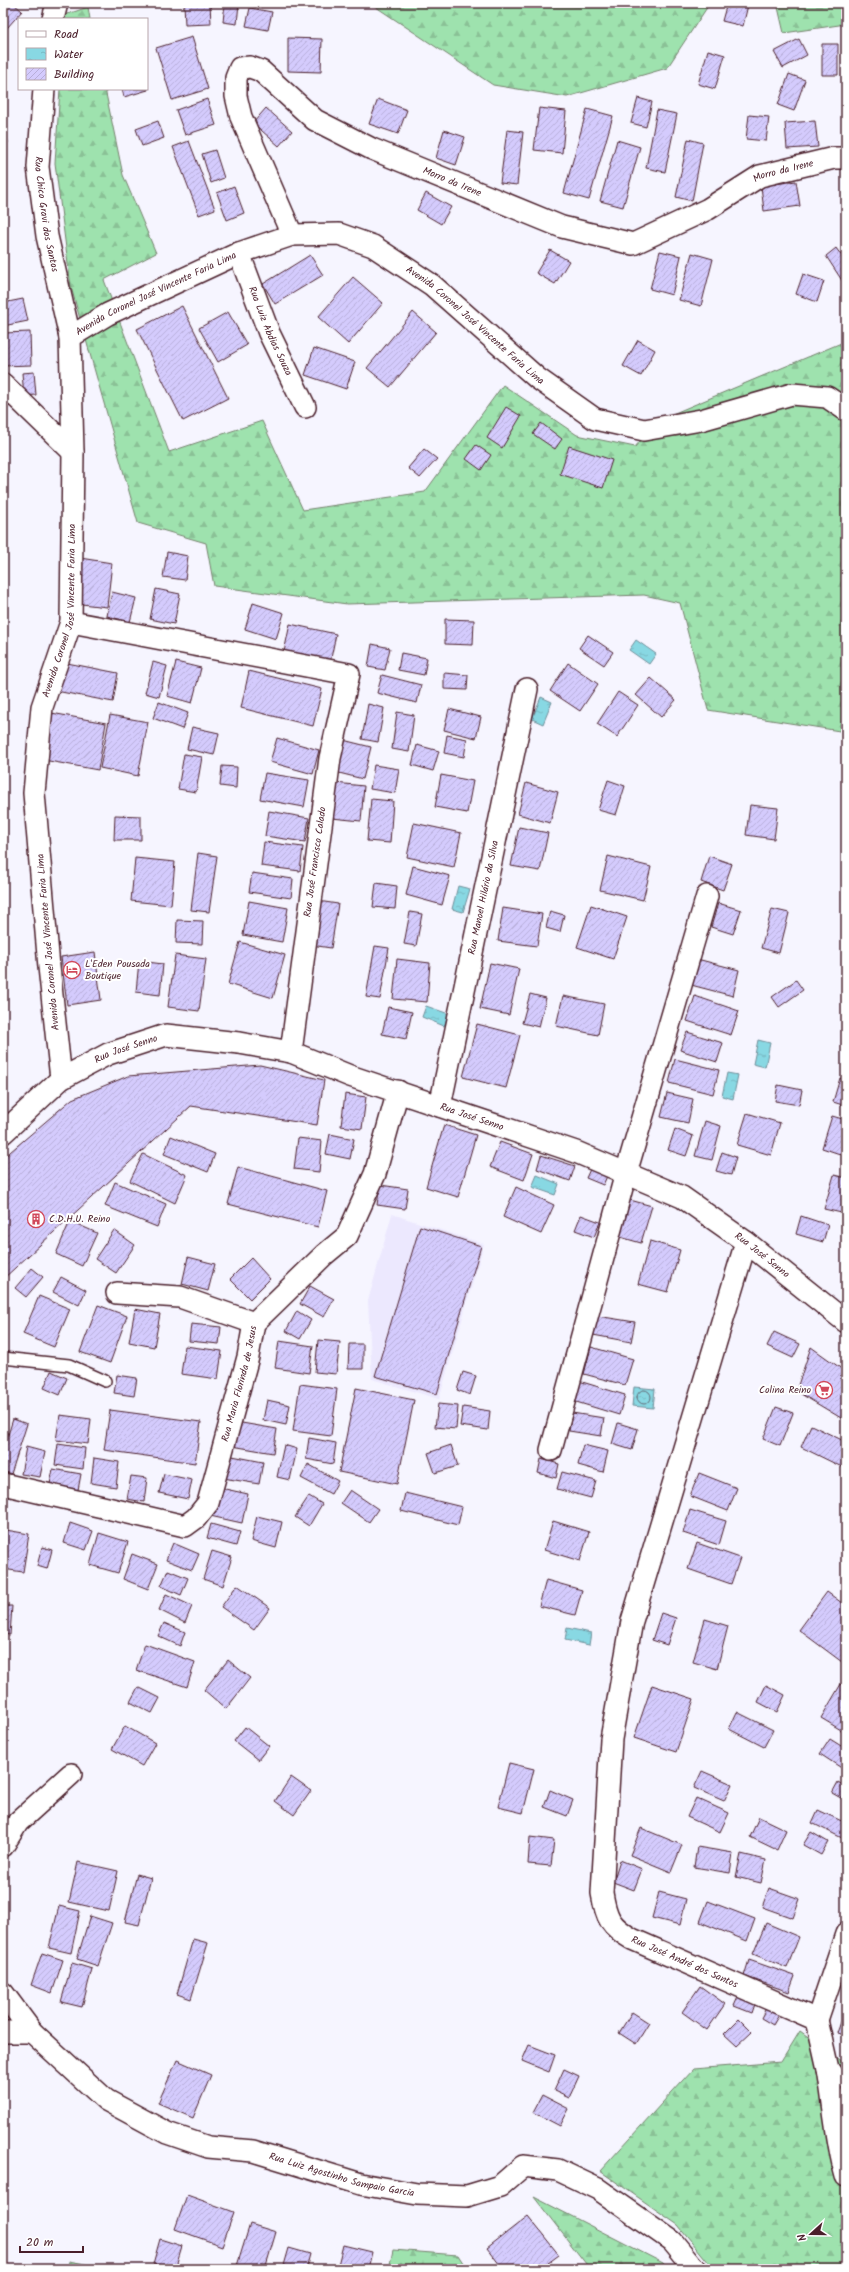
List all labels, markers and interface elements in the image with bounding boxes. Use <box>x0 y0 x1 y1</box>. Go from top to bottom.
legend <box>18 18 148 90</box>
text: Road <box>54 25 79 44</box>
text: Water <box>54 45 84 64</box>
text: Building <box>54 65 94 84</box>
street label: Morro da Irene <box>750 155 816 187</box>
street label: Rua Chico Gravi dos Santos <box>30 156 63 274</box>
street label: Morro da Irene <box>420 163 484 201</box>
street label: Avenida Coronel José Vincente Faria Lima <box>72 247 239 340</box>
street label: Avenida Coronel José Vincente Faria Lima <box>403 262 548 389</box>
street label: Rua Luiz Abdias Souza <box>244 284 297 379</box>
street label: Avenida Coronel José Vincente Faria Lima <box>38 523 80 700</box>
street label: Rua José Francisco Calado <box>299 805 331 918</box>
street label: Rua Manoel Hilário da Silva <box>464 839 503 956</box>
street label: Avenida Coronel José Vincente Faria Lima <box>32 853 64 1031</box>
place label: L'Eden Pousada Boutique <box>85 956 150 984</box>
hotel icon: L'Eden Pousada Boutique <box>62 960 82 980</box>
street label: Rua José Senno <box>91 1030 160 1068</box>
street label: Rua José Senno <box>438 1099 506 1135</box>
building icon: C.D.H.U. Reino <box>26 1209 46 1229</box>
place label: C.D.H.U. Reino <box>49 1211 111 1227</box>
street label: Rua José Senno <box>731 1228 793 1282</box>
street label: Rua Maria Florinda de Jesus <box>217 1324 262 1444</box>
supermarket icon: Colina Reino <box>814 1380 834 1400</box>
place label: Colina Reino <box>759 1382 811 1398</box>
street label: Rua José André dos Santos <box>629 1932 741 1993</box>
street label: Rua Luiz Agostinho Sampaio Garcia <box>267 2148 416 2201</box>
north arrow <box>791 2214 831 2254</box>
scale bar <box>20 2228 83 2254</box>
text: N <box>793 2231 812 2244</box>
text: 20 m <box>26 2233 54 2252</box>

